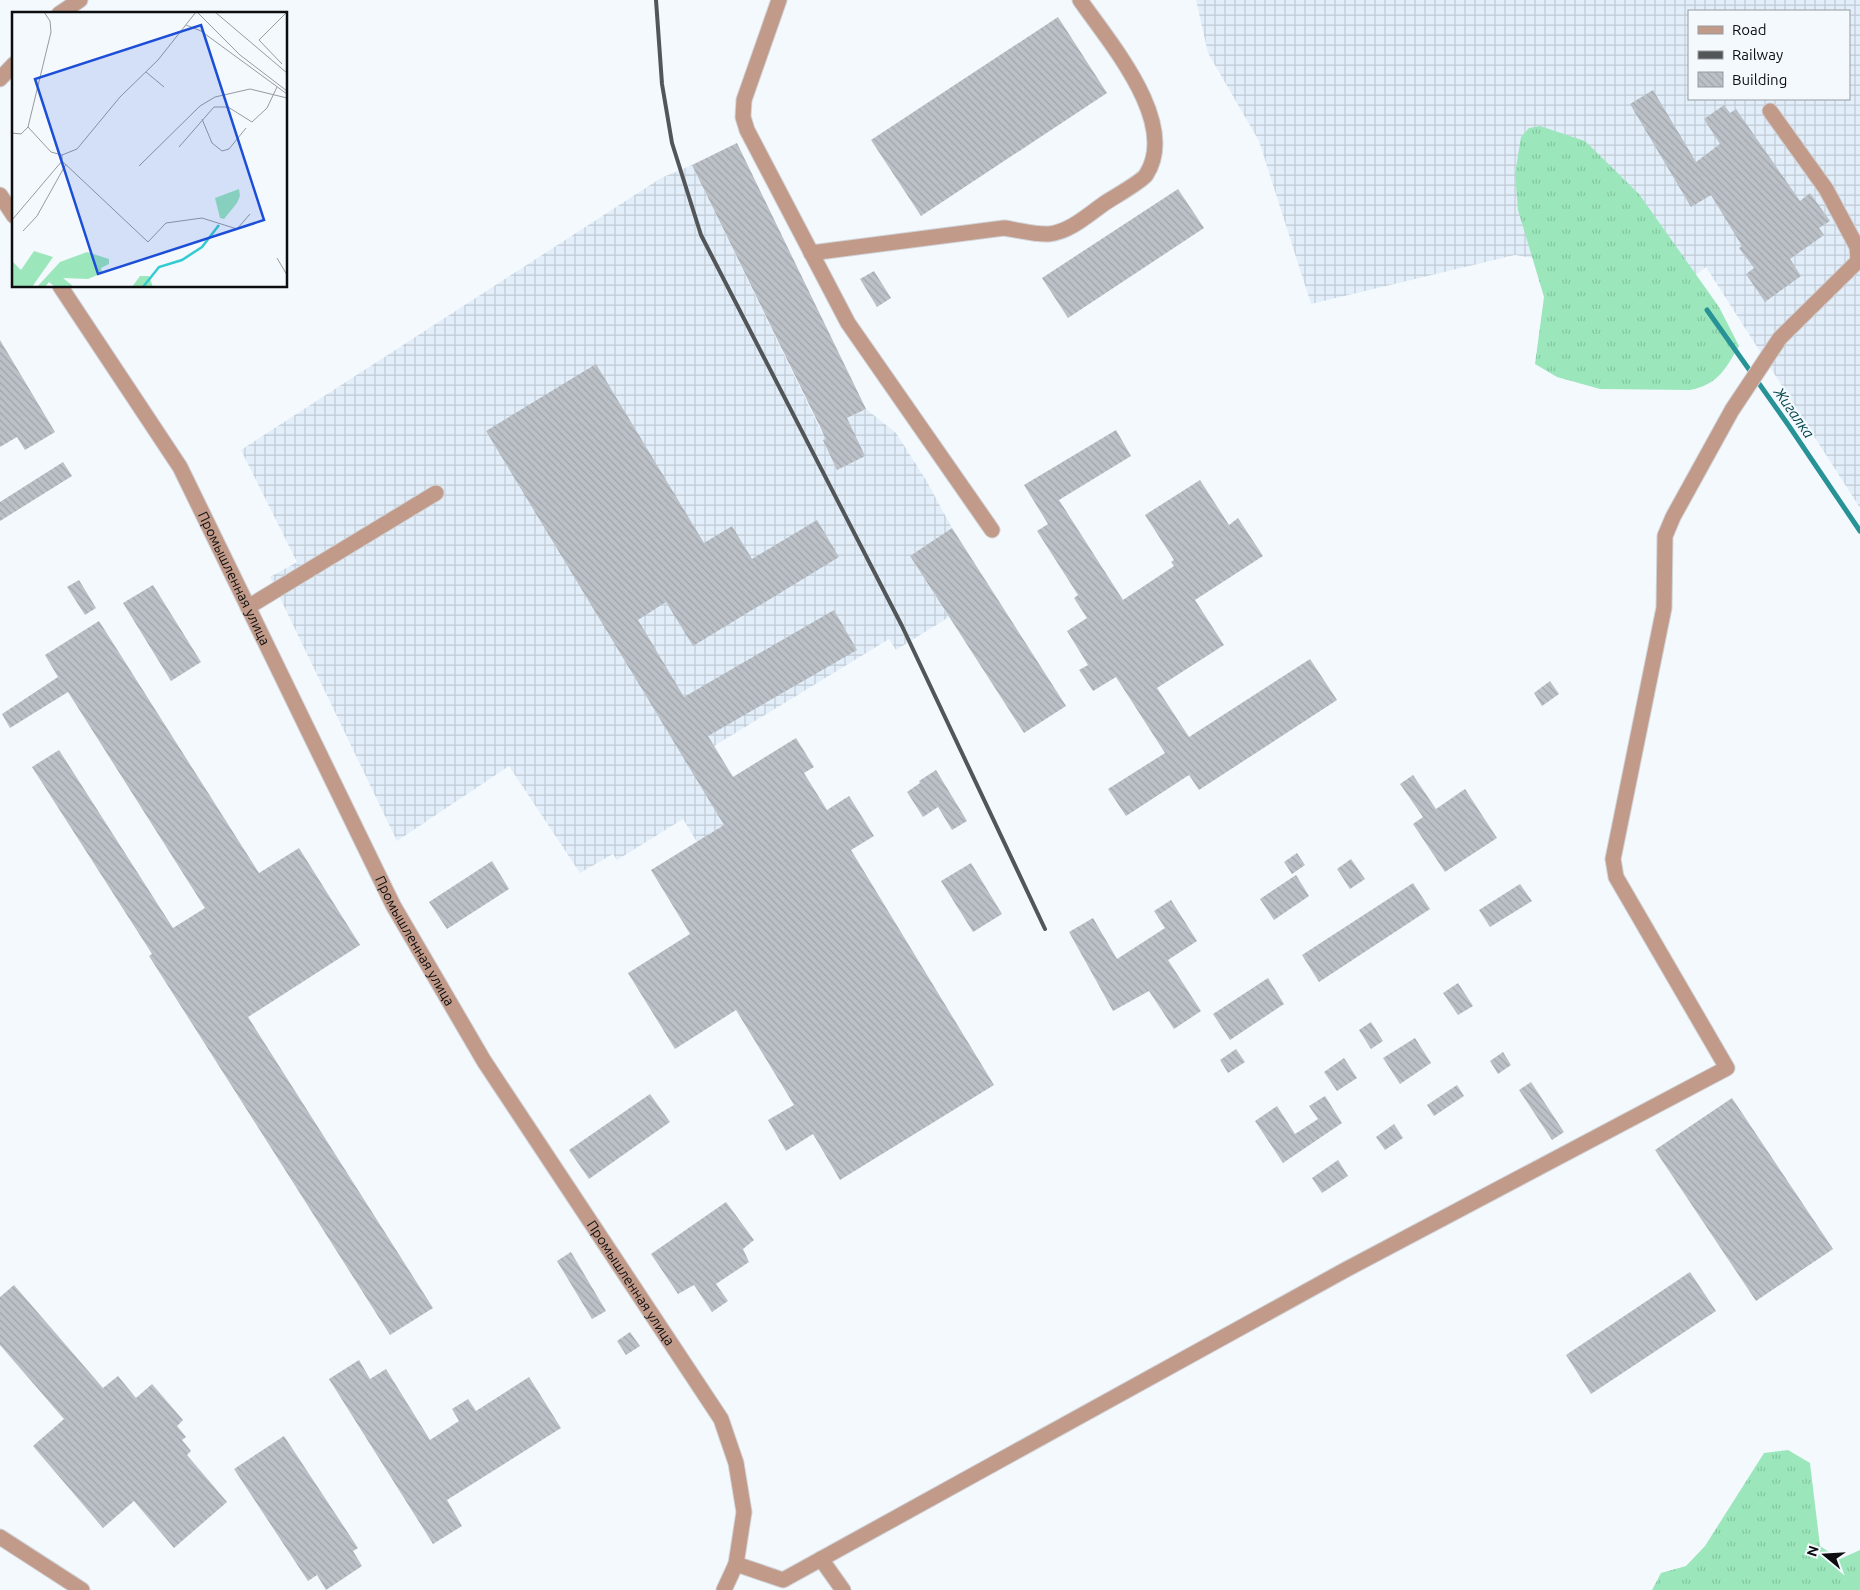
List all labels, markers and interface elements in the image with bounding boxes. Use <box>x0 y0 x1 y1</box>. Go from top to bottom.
legend <box>1688 10 1850 100</box>
inset map <box>12 12 288 288</box>
text: Road <box>1732 21 1767 38</box>
text: Railway <box>1732 46 1783 63</box>
text: Building <box>1732 71 1787 88</box>
water label: Жигалка <box>1770 383 1818 441</box>
street label: Промышленная улица <box>195 509 273 648</box>
street label: Промышленная улица <box>372 873 458 1008</box>
street label: Промышленная улица <box>584 1217 678 1349</box>
north arrow <box>1800 1530 1850 1580</box>
text: N <box>1803 1544 1822 1558</box>

